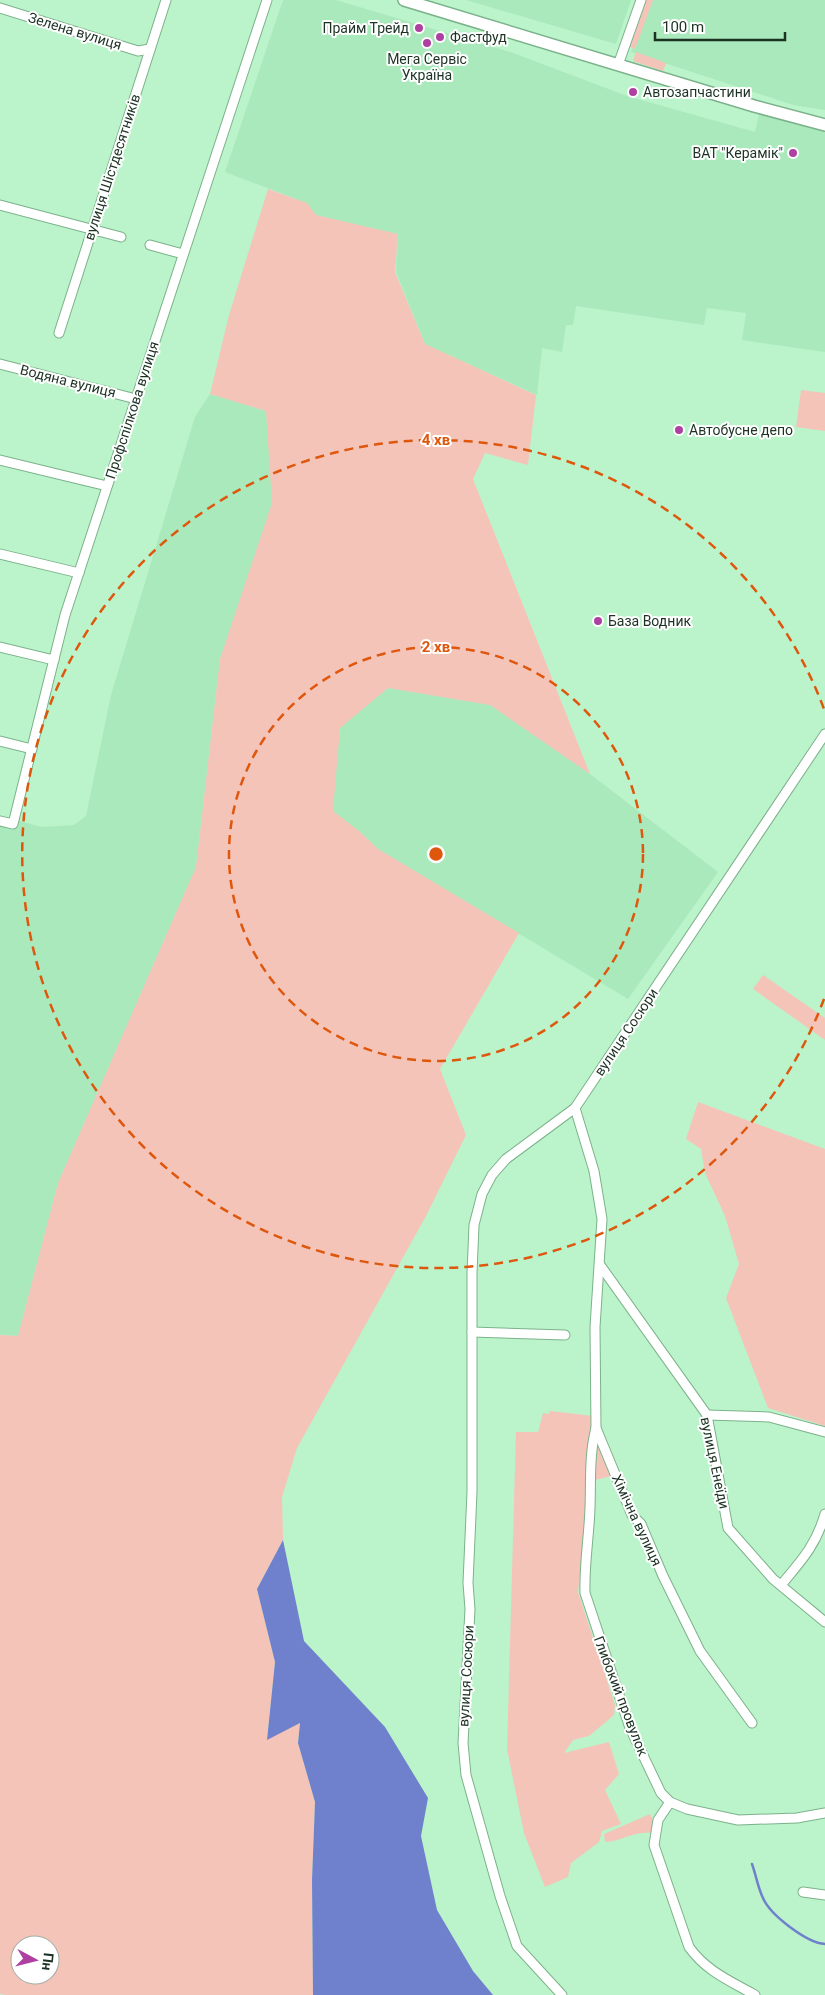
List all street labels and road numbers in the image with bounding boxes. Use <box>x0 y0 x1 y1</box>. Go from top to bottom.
street label: Зелена вулиця <box>26 9 124 53</box>
street label: вулиця Шістдесятників <box>81 92 143 242</box>
street label: Профспілкова вулиця <box>102 339 162 481</box>
street label: Водяна вулиця <box>19 361 117 401</box>
street label: вулиця Сосюри <box>591 985 661 1079</box>
street label: вулиця Енеїди <box>697 1416 733 1510</box>
street label: Хімічна вулиця <box>609 1472 665 1568</box>
street label: вулиця Сосюри <box>455 1625 477 1727</box>
street label: Глибокий провулок <box>591 1634 651 1759</box>

